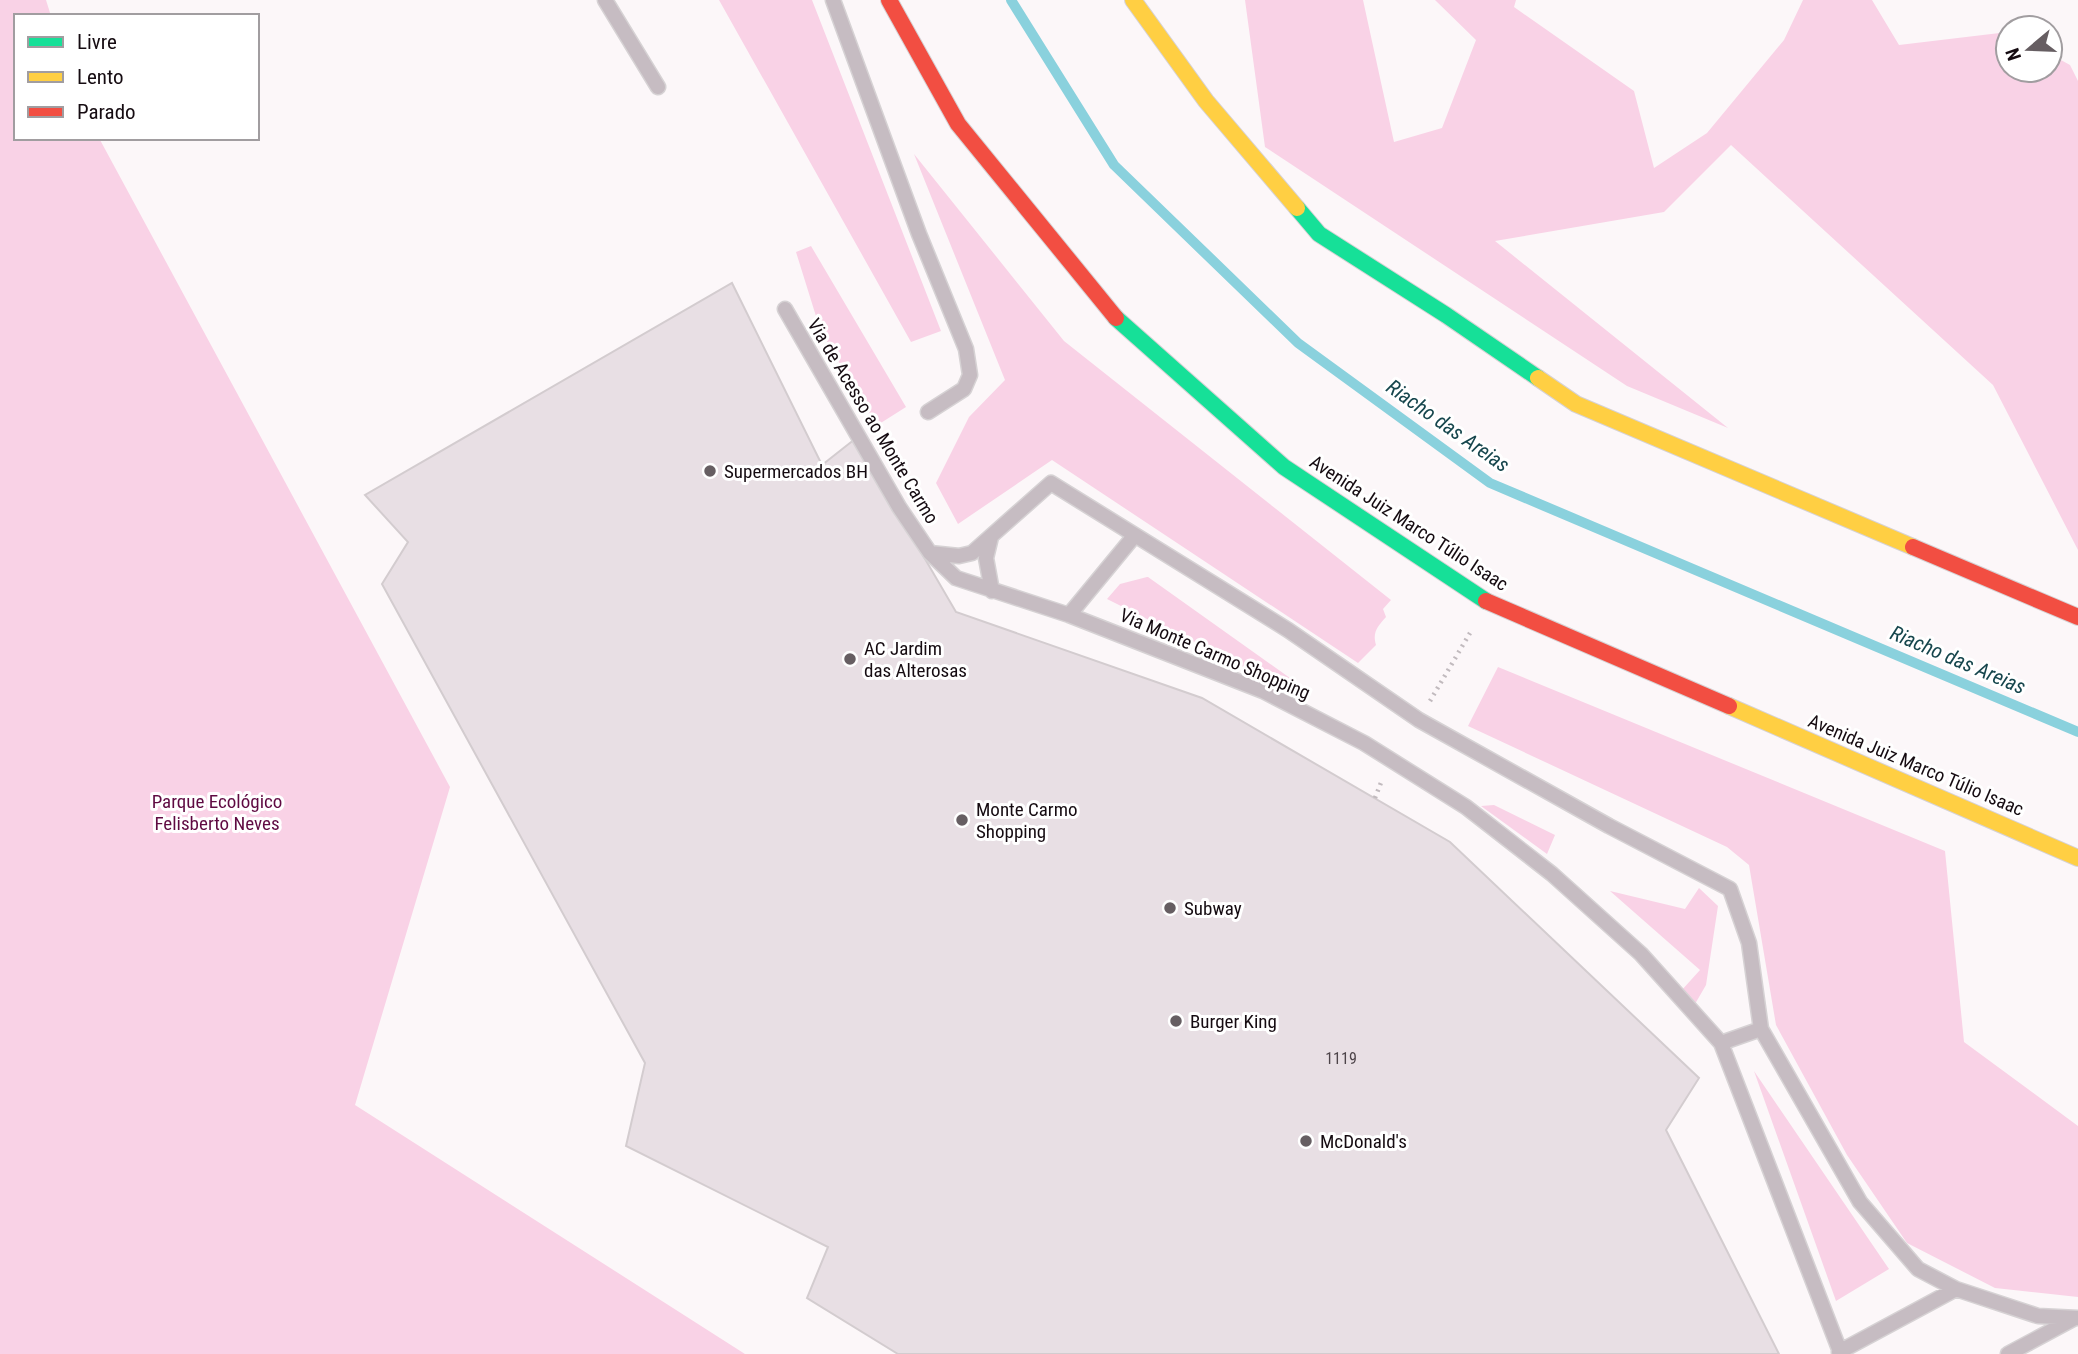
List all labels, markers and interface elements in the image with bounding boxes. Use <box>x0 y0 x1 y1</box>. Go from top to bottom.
legend <box>14 14 259 140</box>
north arrow <box>1994 14 2064 84</box>
text: Livre <box>77 30 117 54</box>
text: N <box>2001 45 2026 64</box>
text: Lento <box>77 65 124 89</box>
text: Parado <box>77 100 136 124</box>
street label: Via de Acesso ao Monte Carmo <box>802 314 944 528</box>
water label: Riacho das Areias <box>1382 375 1514 477</box>
street label: Avenida Juiz Marco Túlio Isaac <box>1306 450 1513 596</box>
place label: Supermercados BH <box>724 460 868 483</box>
marker: Supermercados BH <box>702 463 718 479</box>
street label: Via Monte Carmo Shopping <box>1116 603 1314 705</box>
water label: Riacho das Areias <box>1887 621 2029 699</box>
place label: AC Jardim das Alterosas <box>864 637 967 682</box>
marker: AC Jardim das Alterosas <box>842 651 858 667</box>
street label: Avenida Juiz Marco Túlio Isaac <box>1805 709 2027 821</box>
park label: Parque Ecológico Felisberto Neves <box>152 790 282 835</box>
place label: Monte Carmo Shopping <box>976 798 1078 843</box>
marker: Monte Carmo Shopping <box>954 812 970 828</box>
place label: Subway <box>1184 897 1242 920</box>
marker: Subway <box>1162 900 1178 916</box>
place label: Burger King <box>1190 1010 1277 1033</box>
marker: Burger King <box>1168 1013 1184 1029</box>
house number: 1119 <box>1325 1049 1357 1068</box>
place label: McDonald's <box>1320 1130 1407 1153</box>
marker: McDonald's <box>1298 1133 1314 1149</box>

